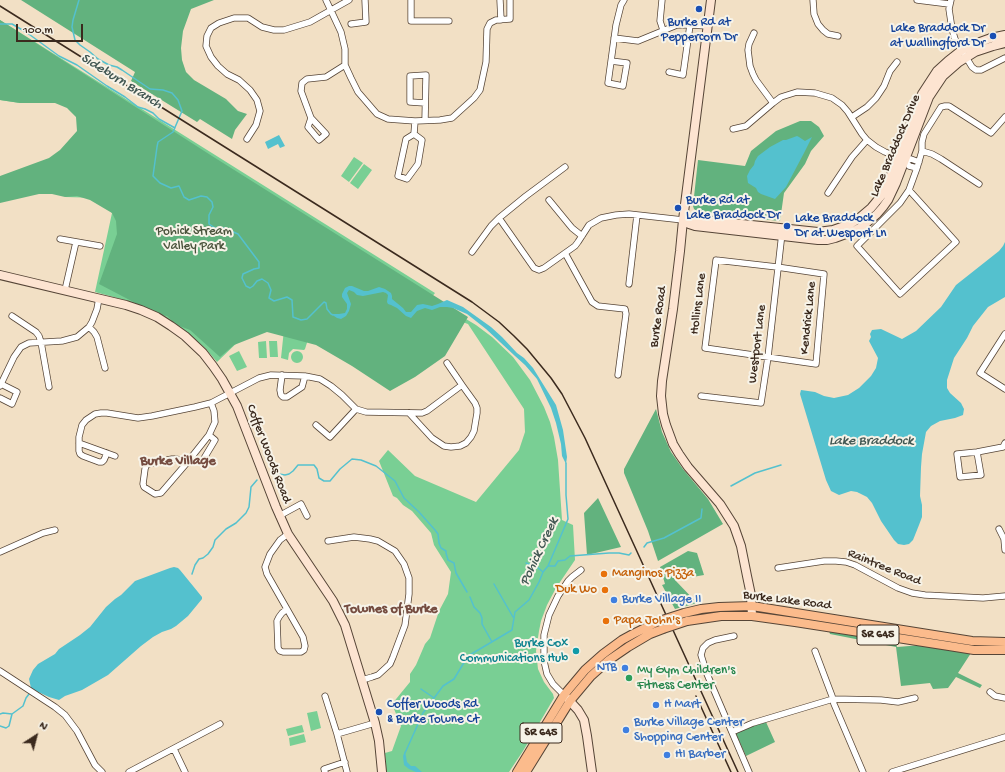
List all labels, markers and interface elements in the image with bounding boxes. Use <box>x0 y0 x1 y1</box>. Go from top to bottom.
marker: Burke Rd at Peppercorn Dr <box>694 4 704 14</box>
place label: Burke Rd at Peppercorn Dr <box>661 15 737 46</box>
scale bar <box>18 16 85 42</box>
place label: Lake Braddock Dr at Wallingford Dr <box>890 21 985 52</box>
text: 100 m <box>23 24 53 38</box>
marker: Lake Braddock Dr at Wallingford Dr <box>988 31 998 41</box>
water label: Sideburn Branch <box>77 50 165 114</box>
street label: Lake Braddock Drive <box>867 92 925 200</box>
place label: Burke Rd at Lake Braddock Dr <box>686 193 780 224</box>
marker: Burke Rd at Lake Braddock Dr <box>673 203 683 213</box>
place label: Lake Braddock Dr at Wesport Ln <box>795 211 886 242</box>
marker: Lake Braddock Dr at Wesport Ln <box>782 221 792 231</box>
park label: Pohick Stream Valley Park <box>156 224 232 255</box>
street label: Hollins Lane <box>688 272 710 336</box>
street label: Kendrick Lane <box>797 281 821 355</box>
street label: Burke Road <box>647 286 671 348</box>
street label: Westport Lane <box>745 304 771 384</box>
street label: Coffer Woods Road <box>242 402 294 506</box>
water label: Lake Braddock <box>829 434 913 450</box>
district label: Burke Village <box>140 454 216 470</box>
water label: Pohick Creek <box>517 515 563 589</box>
street label: Raintree Road <box>845 546 923 590</box>
place label: Manginos Pizza <box>612 566 694 582</box>
marker: Manginos Pizza <box>599 569 609 579</box>
place label: Duk Wo <box>556 582 597 598</box>
marker: Duk Wo <box>600 585 610 595</box>
street label: Burke Lake Road <box>742 588 832 614</box>
place label: Burke Village II <box>622 592 701 608</box>
marker: Burke Village II <box>609 595 619 605</box>
district label: Townes of Burke <box>345 602 437 618</box>
place label: Papa John's <box>614 613 680 629</box>
marker: Papa John's <box>601 616 611 626</box>
road number: SR 645 <box>857 625 899 645</box>
place label: Burke Cox Communications Hub <box>460 636 568 667</box>
marker: Burke Cox Communications Hub <box>571 646 581 656</box>
place label: NTB <box>597 660 617 676</box>
marker: NTB <box>620 663 630 673</box>
place label: My Gym Children's Fitness Center <box>637 663 735 694</box>
marker: My Gym Children's Fitness Center <box>624 673 634 683</box>
place label: Coffer Woods Rd & Burke Towne Ct <box>387 697 479 728</box>
place label: H Mart <box>664 697 701 713</box>
marker: H Mart <box>651 700 661 710</box>
marker: Coffer Woods Rd & Burke Towne Ct <box>374 707 384 717</box>
place label: Burke Village Center Shopping Center <box>634 715 744 746</box>
north arrow <box>16 716 56 756</box>
text: N <box>37 719 49 733</box>
road number: SR 645 <box>520 723 562 743</box>
marker: Burke Village Center Shopping Center <box>621 725 631 735</box>
place label: HI Barber <box>675 747 725 763</box>
marker: HI Barber <box>662 750 672 760</box>

